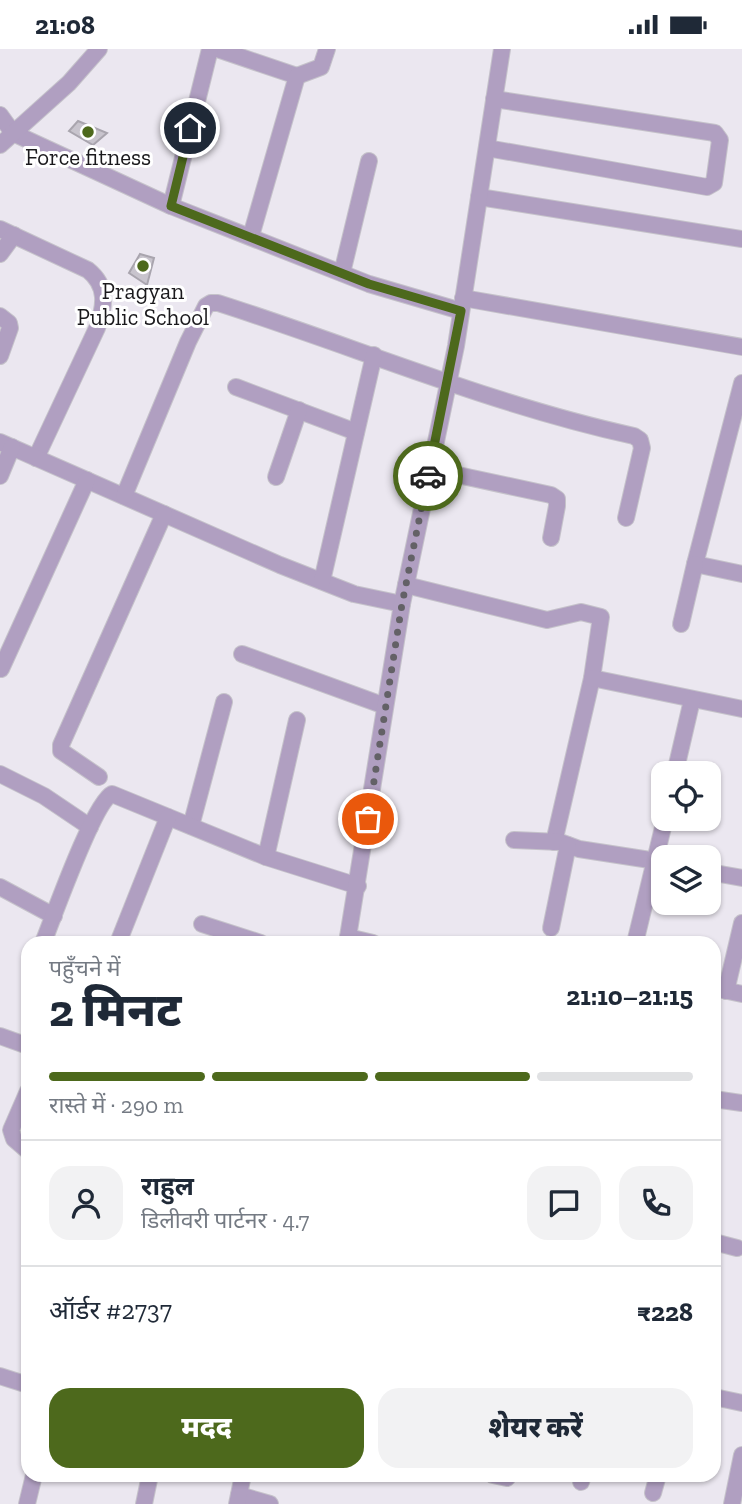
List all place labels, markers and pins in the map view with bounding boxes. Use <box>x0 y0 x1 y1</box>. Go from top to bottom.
pin <box>160 98 220 158</box>
marker: Force fitness <box>80 124 96 140</box>
place label: Force fitness <box>25 143 151 171</box>
marker: Pragyan Public School <box>135 258 151 274</box>
place label: Pragyan Public School <box>77 277 209 331</box>
pin <box>338 789 398 849</box>

